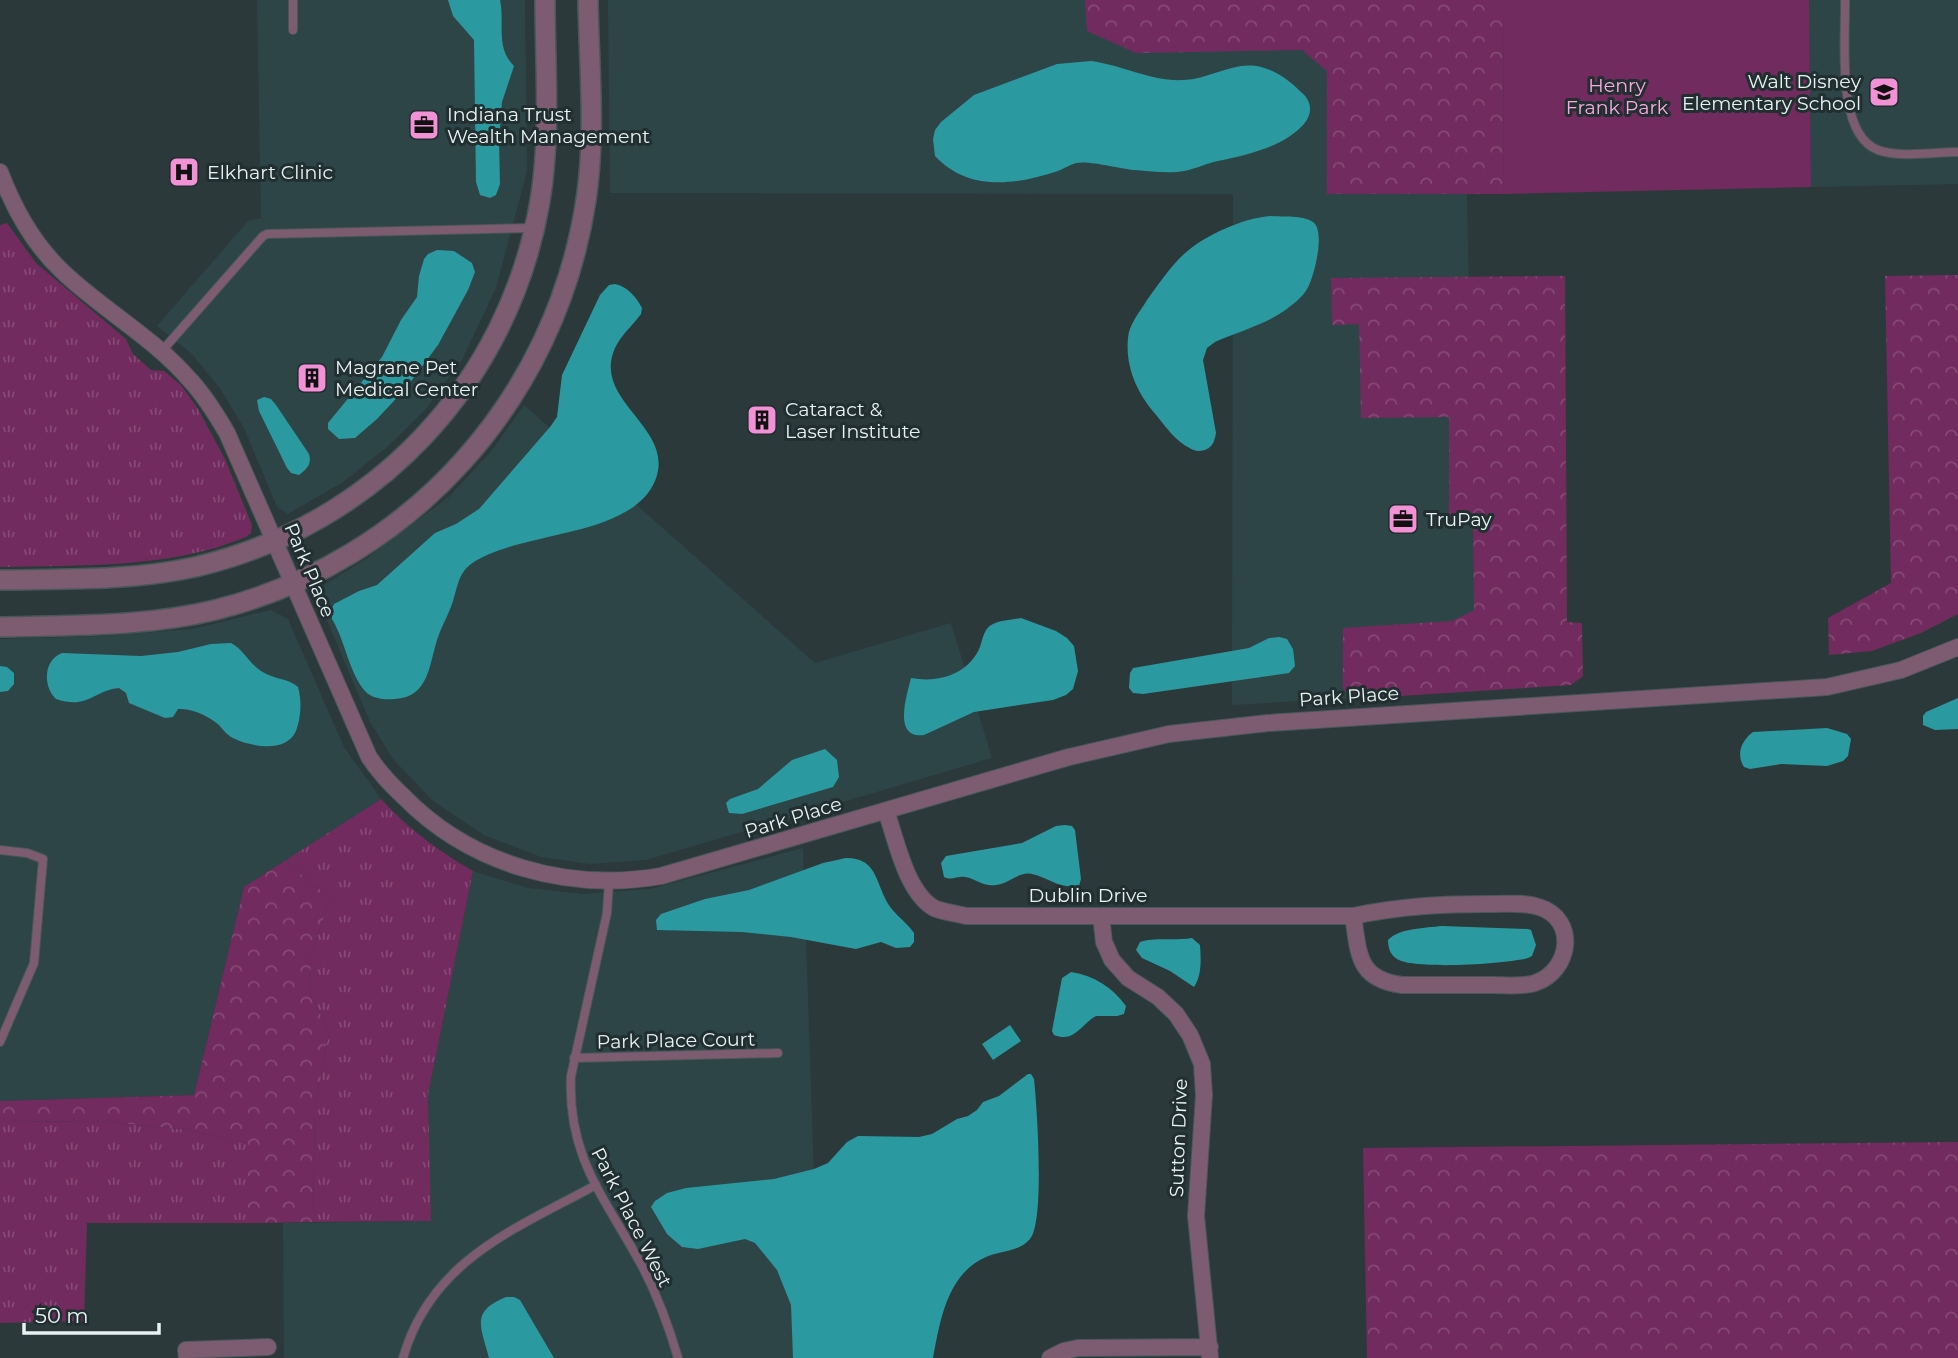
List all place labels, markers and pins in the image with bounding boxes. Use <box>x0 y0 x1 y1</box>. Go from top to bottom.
place label: Walt Disney Elementary School <box>1682 70 1862 115</box>
school or university icon: Walt Disney Elementary School <box>1867 75 1901 109</box>
place label: Indiana Trust Wealth Management <box>447 103 650 148</box>
office icon: Indiana Trust Wealth Management <box>407 108 441 142</box>
hospital icon: Elkhart Clinic <box>167 155 201 189</box>
place label: Elkhart Clinic <box>207 161 333 184</box>
place label: Magrane Pet Medical Center <box>335 356 478 401</box>
building icon: Magrane Pet Medical Center <box>295 361 329 395</box>
place label: Cataract & Laser Institute <box>785 398 921 443</box>
building icon: Cataract & Laser Institute <box>745 403 779 437</box>
office icon: TruPay <box>1386 502 1420 536</box>
place label: TruPay <box>1426 508 1492 531</box>

